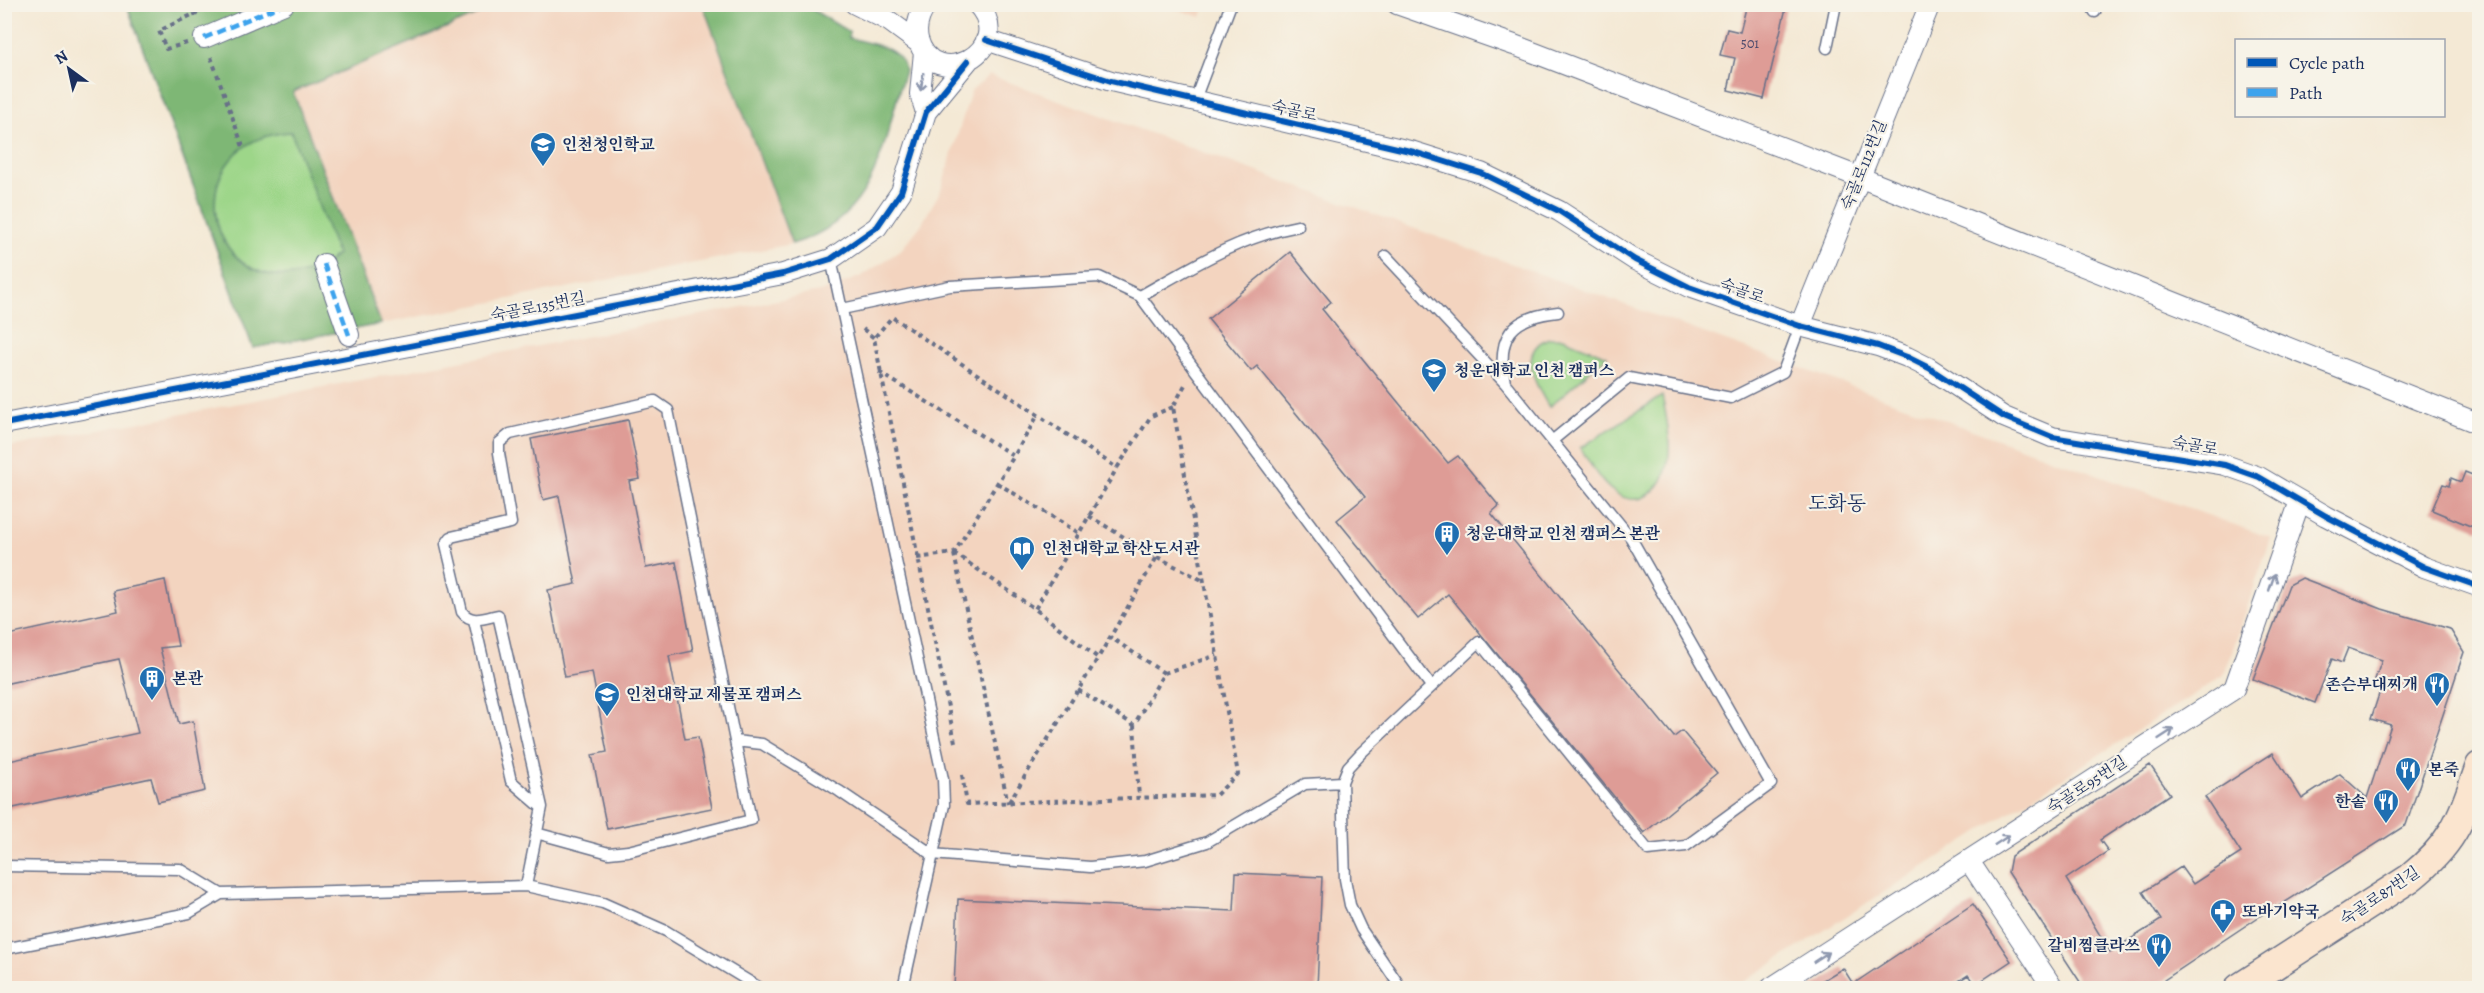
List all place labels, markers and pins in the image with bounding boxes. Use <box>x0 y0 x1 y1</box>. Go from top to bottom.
school or university icon: 인천청인학교 <box>528 130 558 168</box>
place label: 인천청인학교 <box>562 134 655 156</box>
school or university icon: 청운대학교 인천 캠퍼스 <box>1419 356 1449 394</box>
place label: 청운대학교 인천 캠퍼스 <box>1454 360 1615 382</box>
building icon: 청운대학교 인천 캠퍼스 본관 <box>1432 519 1462 557</box>
place label: 청운대학교 인천 캠퍼스 본관 <box>1466 523 1660 545</box>
library icon: 인천대학교 학산도서관 <box>1007 534 1037 572</box>
place label: 인천대학교 학산도서관 <box>1042 538 1200 560</box>
building icon: 본관 <box>137 664 167 702</box>
place label: 본관 <box>172 668 203 690</box>
restaurant icon: 존슨부대찌개 <box>2422 670 2452 708</box>
place label: 존슨부대찌개 <box>2325 674 2418 696</box>
school or university icon: 인천대학교 제물포 캠퍼스 <box>592 680 622 718</box>
place label: 인천대학교 제물포 캠퍼스 <box>626 684 802 706</box>
restaurant icon: 본죽 <box>2393 755 2423 793</box>
place label: 본죽 <box>2428 759 2459 781</box>
restaurant icon: 한솥 <box>2371 787 2401 825</box>
place label: 한솥 <box>2335 791 2367 813</box>
pharmacy icon: 또바기약국 <box>2208 897 2238 935</box>
place label: 또바기약국 <box>2242 901 2320 923</box>
restaurant icon: 갈비찜클라쓰 <box>2144 931 2174 969</box>
place label: 갈비찜클라쓰 <box>2047 935 2141 957</box>

